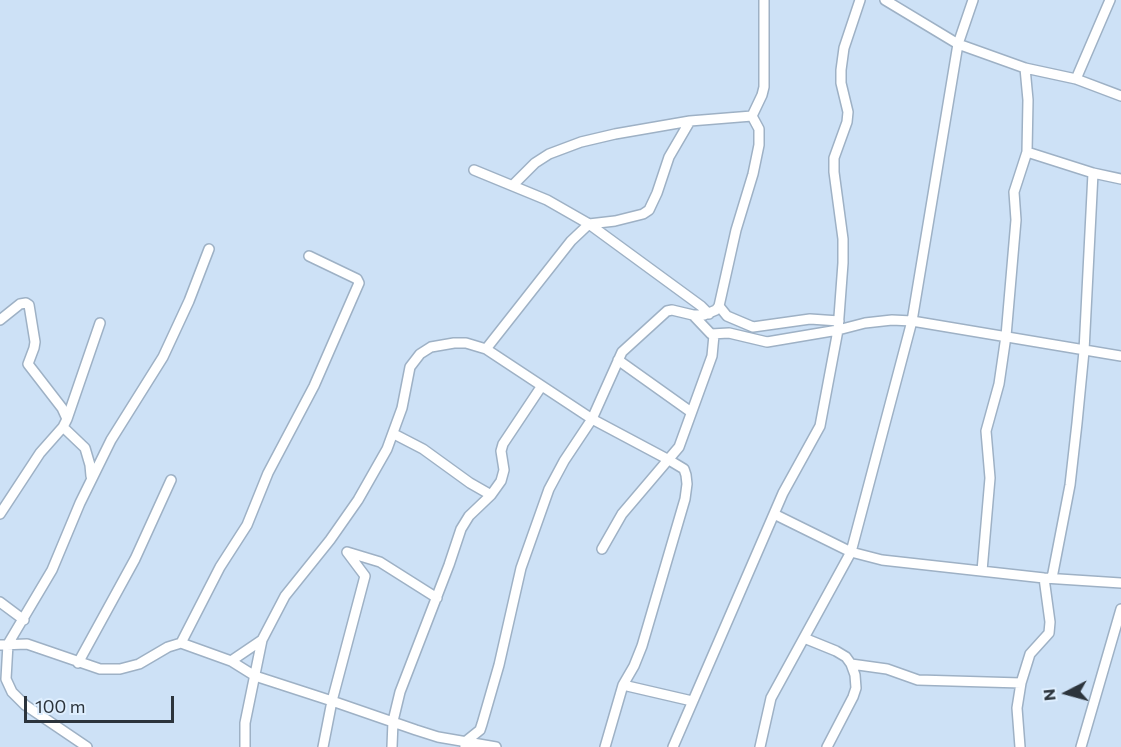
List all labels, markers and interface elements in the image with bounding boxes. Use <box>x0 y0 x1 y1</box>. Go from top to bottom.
north arrow <box>1037 663 1097 723</box>
scale bar <box>27 684 177 722</box>
text: N <box>1039 688 1059 702</box>
text: 100 m <box>35 695 85 717</box>

